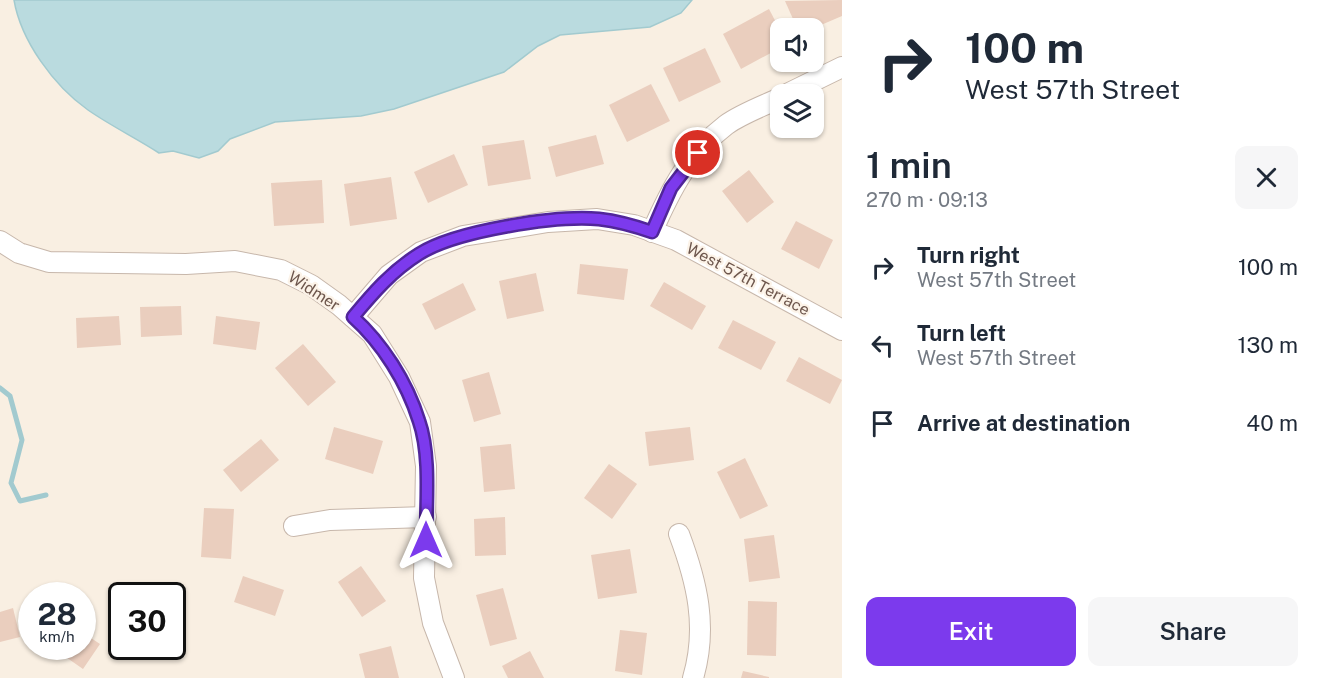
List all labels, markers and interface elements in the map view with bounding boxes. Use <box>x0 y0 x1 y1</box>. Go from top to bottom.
map controls <box>770 18 824 138</box>
button: sound <box>770 18 824 72</box>
text: 100 m <box>965 23 1084 72</box>
icon: right <box>866 24 944 102</box>
text: West 57th Street <box>965 73 1180 105</box>
button: layers <box>770 84 824 138</box>
pin <box>672 127 723 178</box>
icon: arrive <box>681 136 714 169</box>
text: 1 min <box>866 144 952 186</box>
button: close <box>1235 146 1298 209</box>
text: 270 m · 09:13 <box>866 188 988 212</box>
street label: West 57th Terrace <box>683 238 813 320</box>
text: Turn right <box>917 242 1020 268</box>
icon: right <box>866 251 899 284</box>
text: 100 m <box>1238 254 1298 280</box>
street label: Widmer <box>284 267 344 315</box>
text: West 57th Street <box>917 268 1076 292</box>
text: Turn left <box>917 320 1006 346</box>
icon: left <box>866 329 899 362</box>
text: 130 m <box>1237 332 1298 358</box>
text: West 57th Street <box>917 346 1076 370</box>
icon: arrive <box>866 407 899 440</box>
text: Arrive at destination <box>917 410 1130 436</box>
text: 40 m <box>1246 410 1298 436</box>
position arrow <box>394 508 458 572</box>
speed limit sign: 30 <box>108 582 186 660</box>
text: 28 <box>37 596 77 632</box>
button: Exit <box>866 597 1076 666</box>
button: Share <box>1088 597 1298 666</box>
text: km/h <box>39 628 75 645</box>

